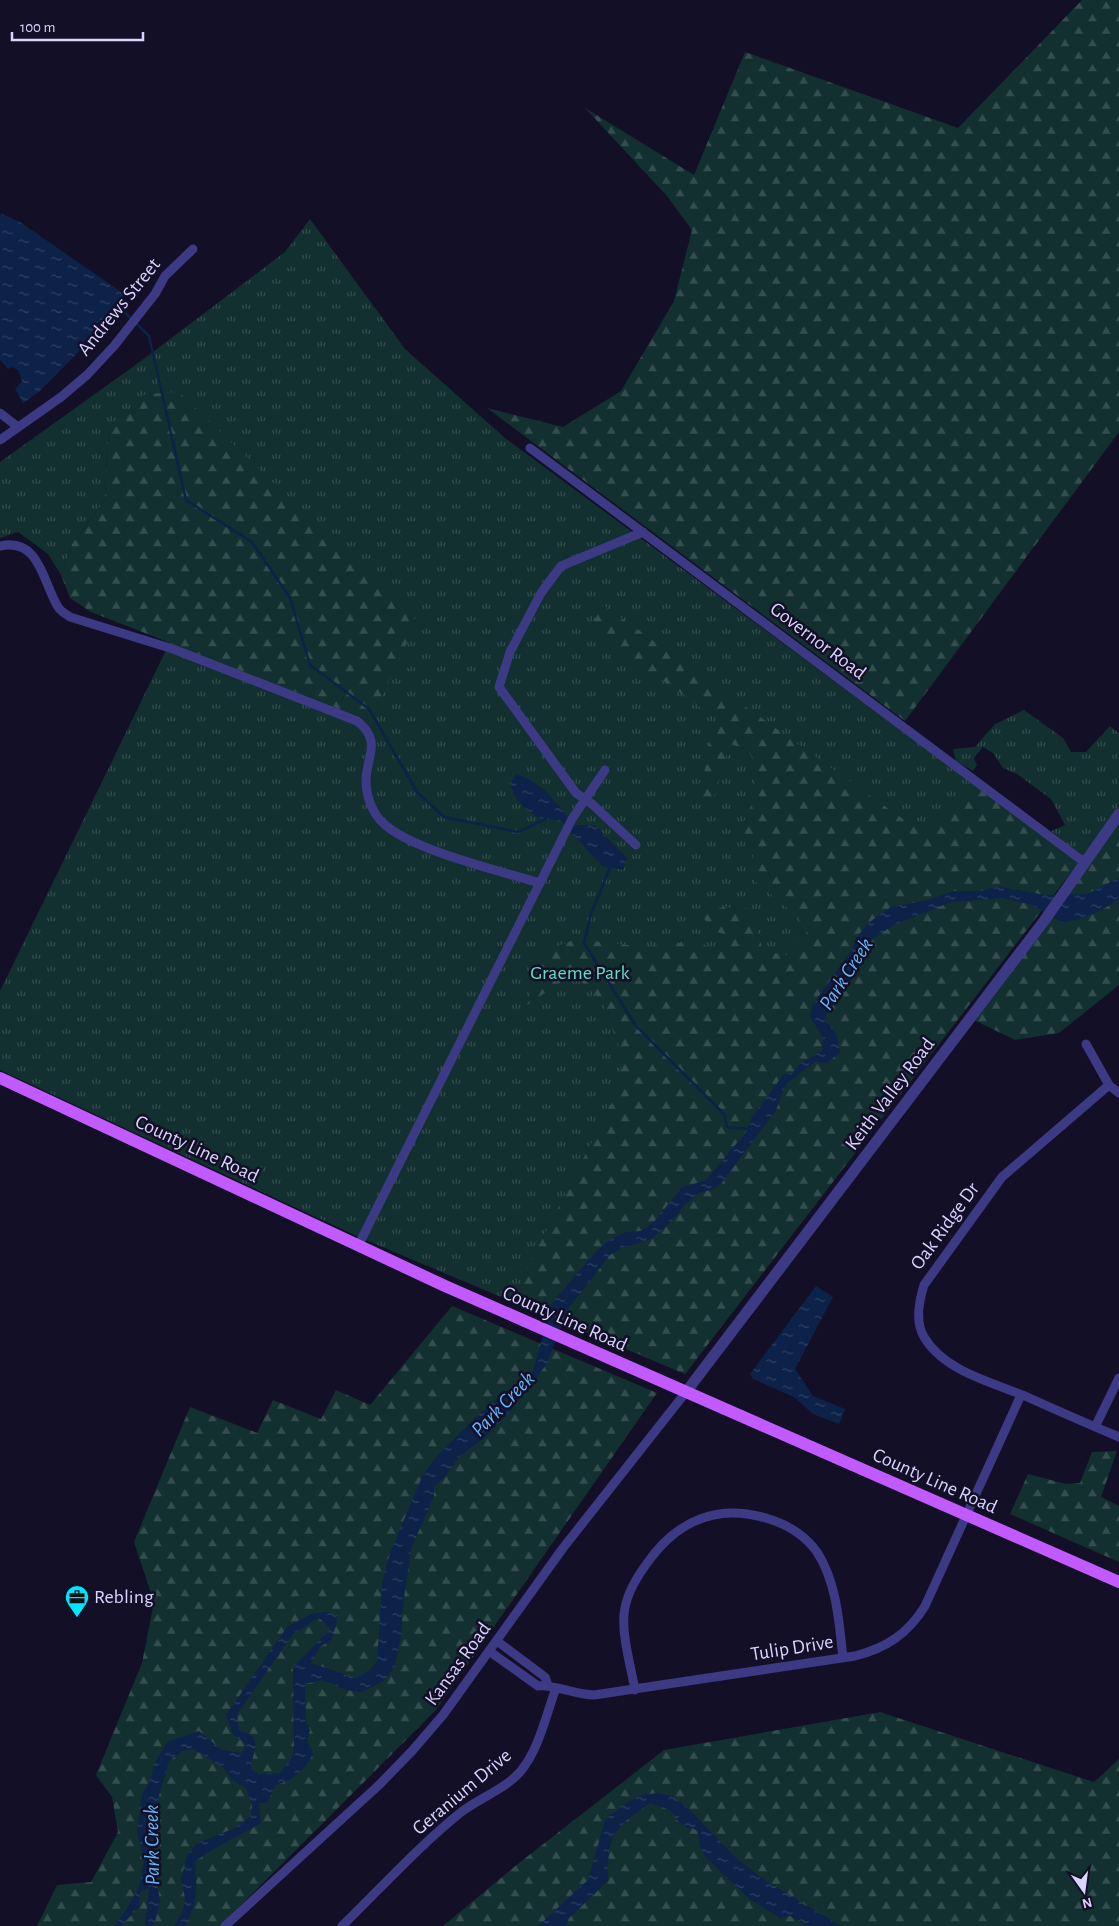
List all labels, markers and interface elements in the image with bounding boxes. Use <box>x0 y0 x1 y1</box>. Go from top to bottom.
scale bar <box>12 10 144 42</box>
text: 100 m <box>20 20 55 35</box>
street label: Andrews Street <box>74 254 165 360</box>
street label: Governor Road <box>766 599 870 683</box>
water label: Park Creek <box>815 934 877 1014</box>
park label: Graeme Park <box>530 963 630 983</box>
street label: Keith Valley Road <box>841 1034 939 1154</box>
street label: County Line Road <box>132 1112 262 1186</box>
street label: Oak Ridge Dr <box>907 1178 983 1273</box>
street label: County Line Road <box>500 1283 630 1355</box>
water label: Park Creek <box>467 1367 539 1440</box>
street label: County Line Road <box>870 1445 1000 1517</box>
office icon: Rebling <box>64 1584 90 1618</box>
place label: Rebling <box>94 1587 154 1607</box>
street label: Kansas Road <box>421 1619 495 1709</box>
street label: Tulip Drive <box>749 1632 835 1664</box>
street label: Geranium Drive <box>409 1745 515 1839</box>
water label: Park Creek <box>141 1804 163 1886</box>
north arrow <box>1059 1866 1109 1916</box>
text: N <box>1080 1895 1093 1911</box>

